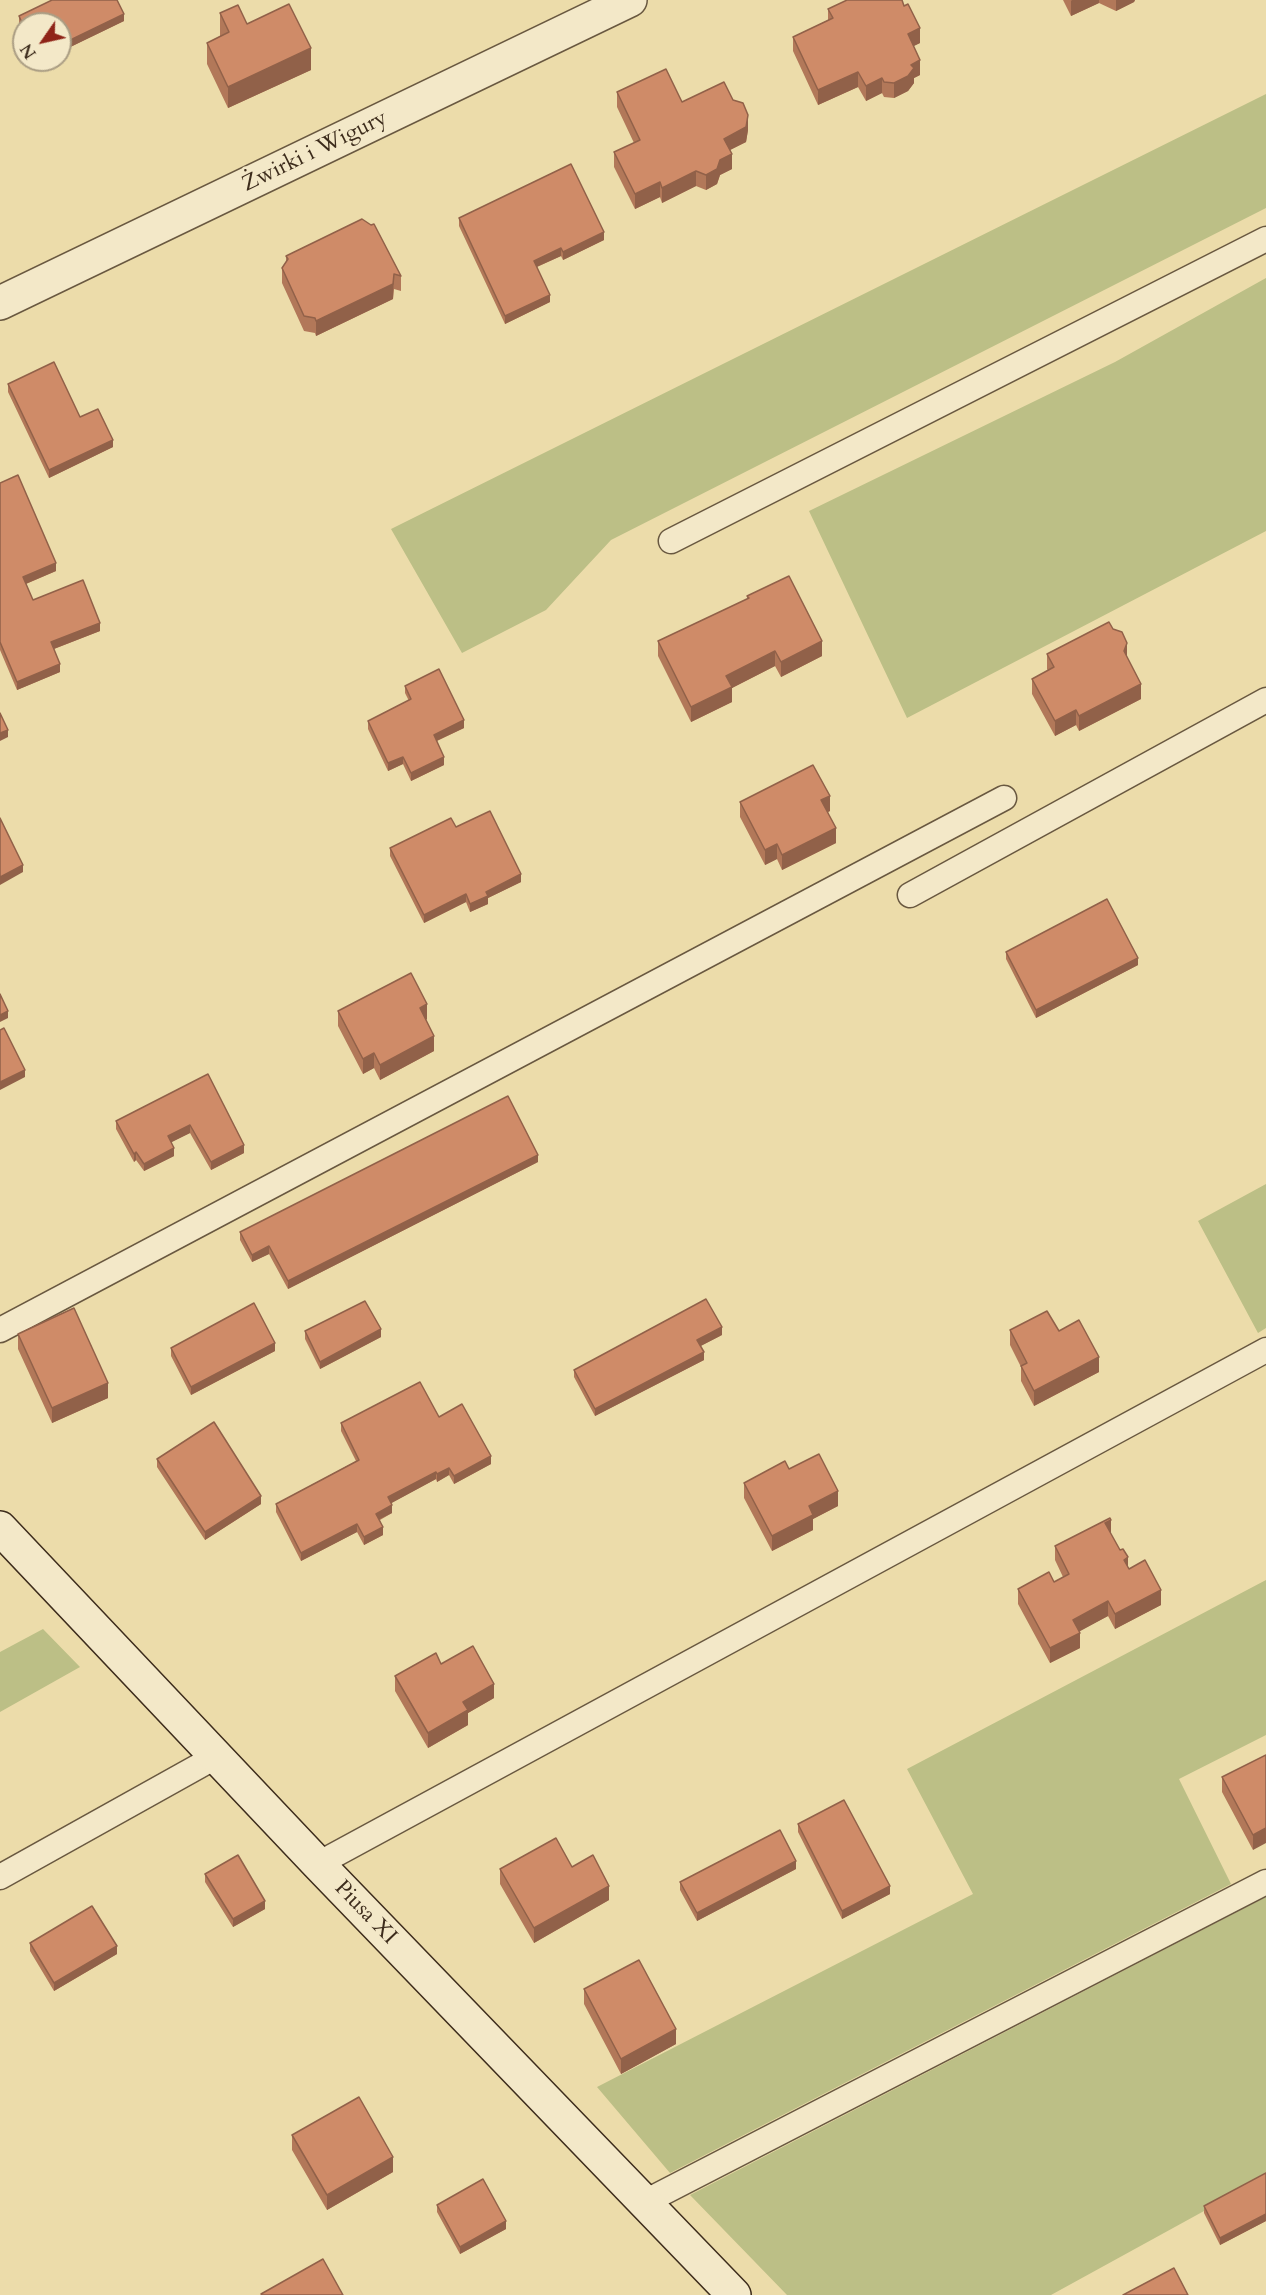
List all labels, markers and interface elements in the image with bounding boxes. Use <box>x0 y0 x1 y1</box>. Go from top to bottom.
north arrow <box>12 12 72 72</box>
text: N <box>16 39 42 63</box>
street label: Żwirki i Wigury <box>238 105 392 199</box>
street label: Piusa XI <box>328 1875 402 1951</box>

